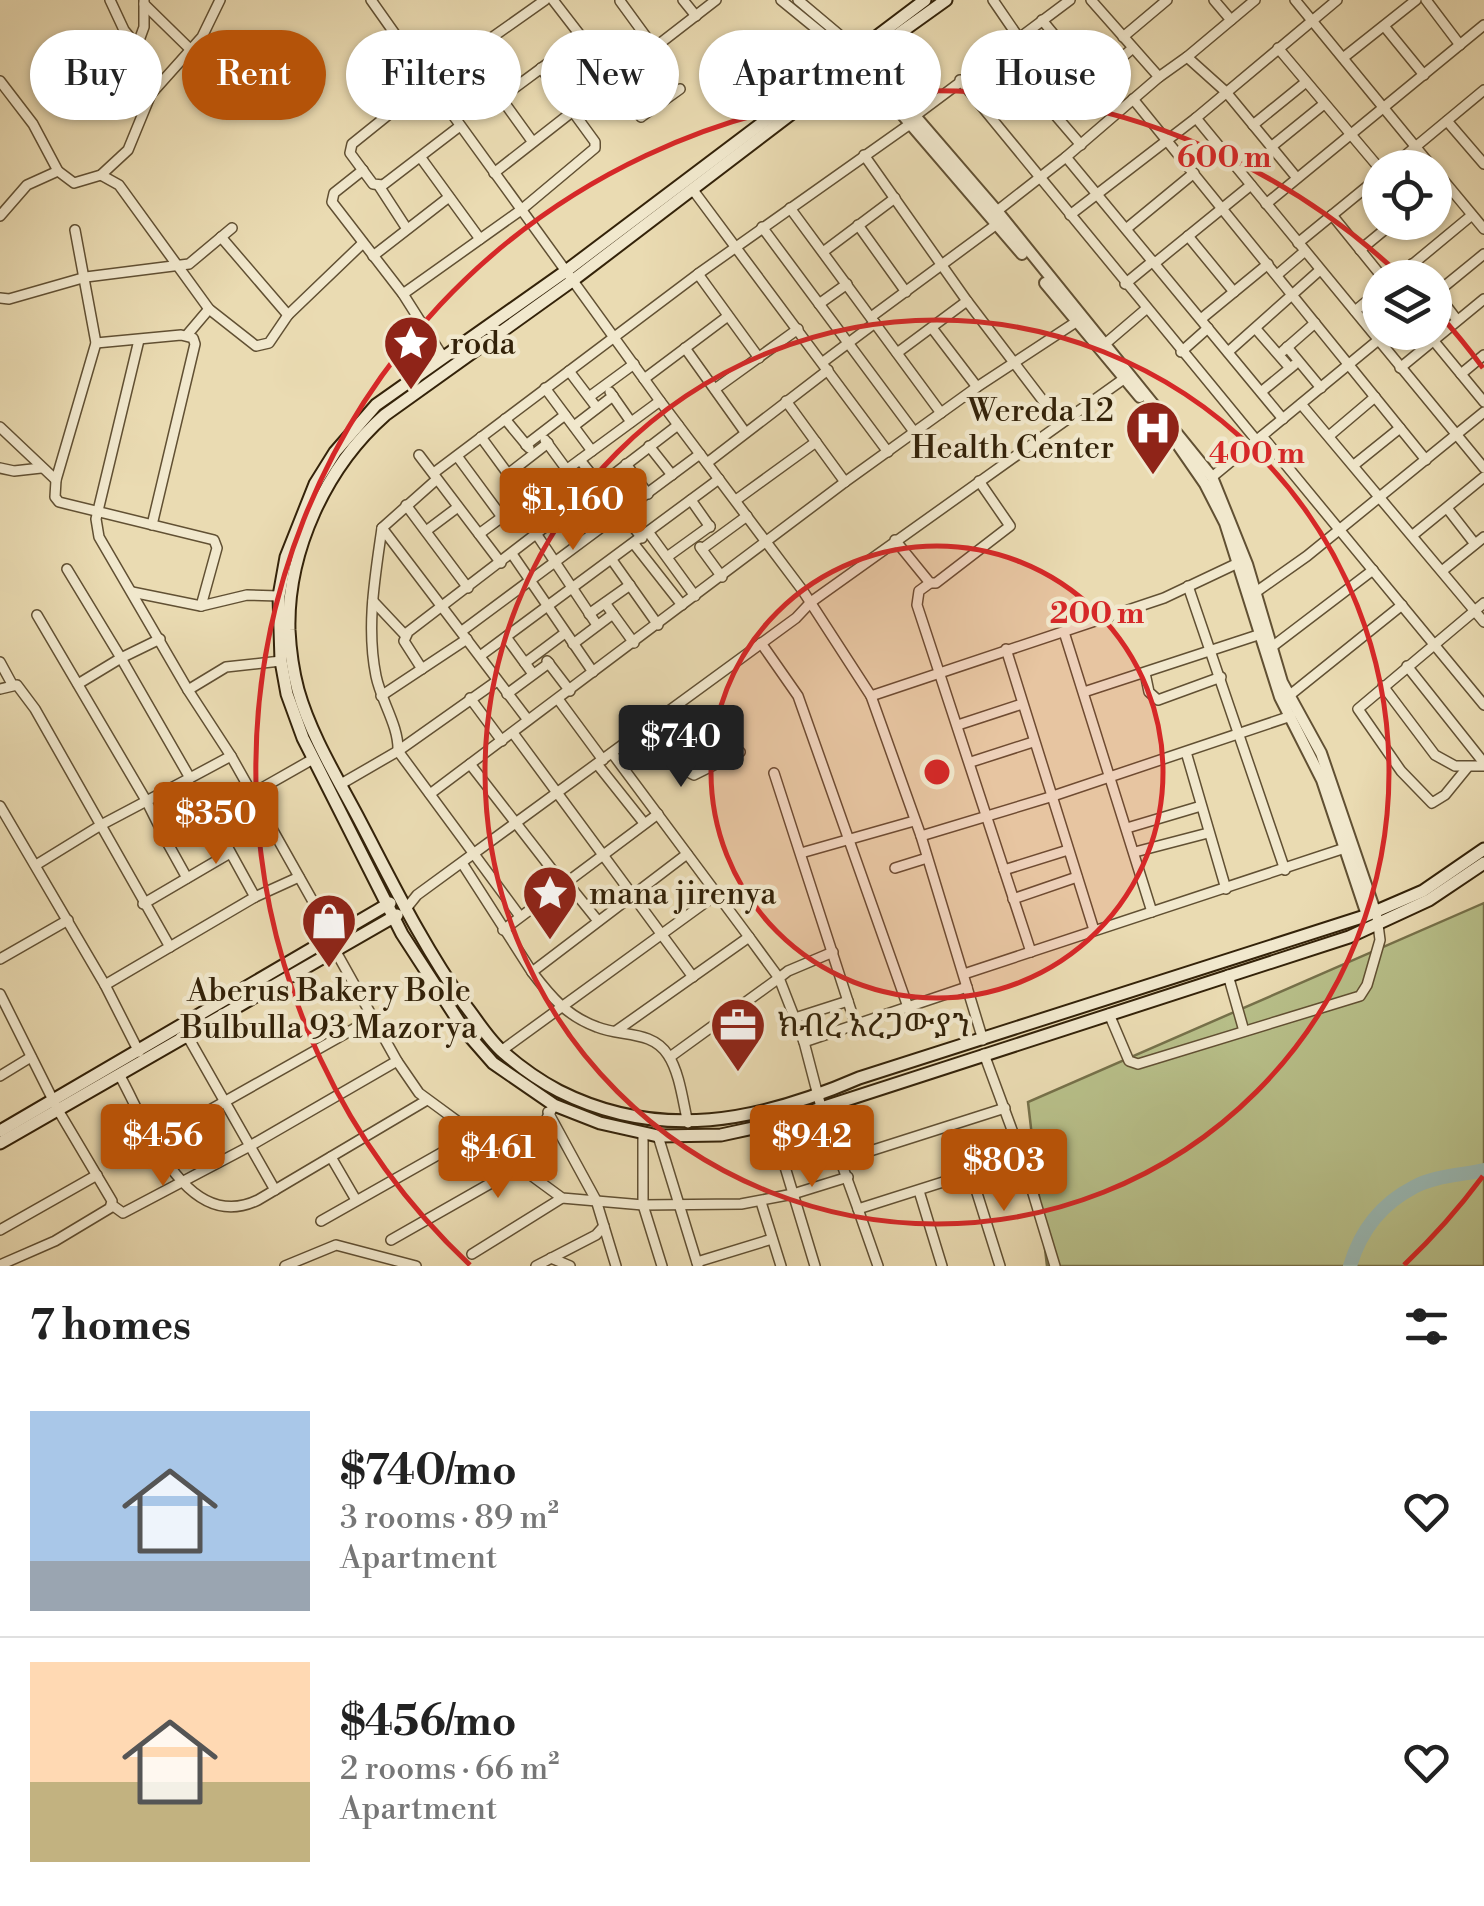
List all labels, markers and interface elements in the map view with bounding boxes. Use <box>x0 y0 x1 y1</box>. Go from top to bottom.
chip: Buy <box>30 30 162 120</box>
chip: Rent <box>182 30 326 120</box>
chip: Filters <box>346 30 521 120</box>
chip: New <box>541 30 679 120</box>
chip: Apartment <box>699 30 941 120</box>
chip: House <box>961 30 1131 120</box>
text: 600 m <box>1177 139 1271 177</box>
map controls <box>1362 150 1452 350</box>
button: locate <box>1362 150 1452 240</box>
button: layers <box>1362 260 1452 350</box>
place icon: roda <box>381 313 441 392</box>
place label: roda <box>450 324 517 364</box>
place label: Wereda 12 Health Center <box>911 391 1114 468</box>
hospital icon: Wereda 12 Health Center <box>1123 398 1183 477</box>
text: 400 m <box>1209 435 1305 473</box>
pin: $1,160 <box>492 468 654 553</box>
text: $1,160 <box>522 480 624 520</box>
text: 200 m <box>1050 595 1144 633</box>
pin: $740 <box>622 705 740 790</box>
text: $740 <box>641 717 721 757</box>
centre of rings <box>919 754 955 790</box>
pin: $350 <box>157 782 275 867</box>
text: $350 <box>175 794 257 834</box>
place icon: mana jirenya <box>520 863 580 942</box>
place label: mana jirenya <box>589 874 777 914</box>
shop icon: Aberus Bakery Bole Bulbulla 93 Mazorya <box>299 891 359 970</box>
place label: Aberus Bakery Bole Bulbulla 93 Mazorya <box>180 971 478 1048</box>
office icon: ክብረ አረጋውያን <box>708 995 768 1074</box>
place label: ክብረ አረጋውያን <box>777 1006 970 1046</box>
pin: $456 <box>104 1104 222 1189</box>
pin: $942 <box>753 1105 871 1190</box>
text: $456 <box>123 1116 203 1156</box>
pin: $461 <box>439 1116 557 1201</box>
text: $942 <box>772 1117 852 1157</box>
text: $461 <box>460 1128 536 1168</box>
pin: $803 <box>945 1129 1063 1214</box>
text: $803 <box>963 1141 1045 1181</box>
icon: filters <box>1399 1299 1454 1354</box>
text: 7 homes <box>30 1300 191 1353</box>
text: $740/mo <box>340 1445 517 1498</box>
icon: home <box>110 1451 230 1571</box>
icon: heart <box>1399 1484 1454 1539</box>
text: 3 rooms · 89 m² <box>340 1498 559 1538</box>
text: Apartment <box>340 1538 497 1578</box>
text: $456/mo <box>340 1696 517 1749</box>
icon: home <box>110 1702 230 1822</box>
icon: heart <box>1399 1735 1454 1790</box>
text: 2 rooms · 66 m² <box>340 1749 559 1789</box>
text: Apartment <box>340 1789 497 1829</box>

